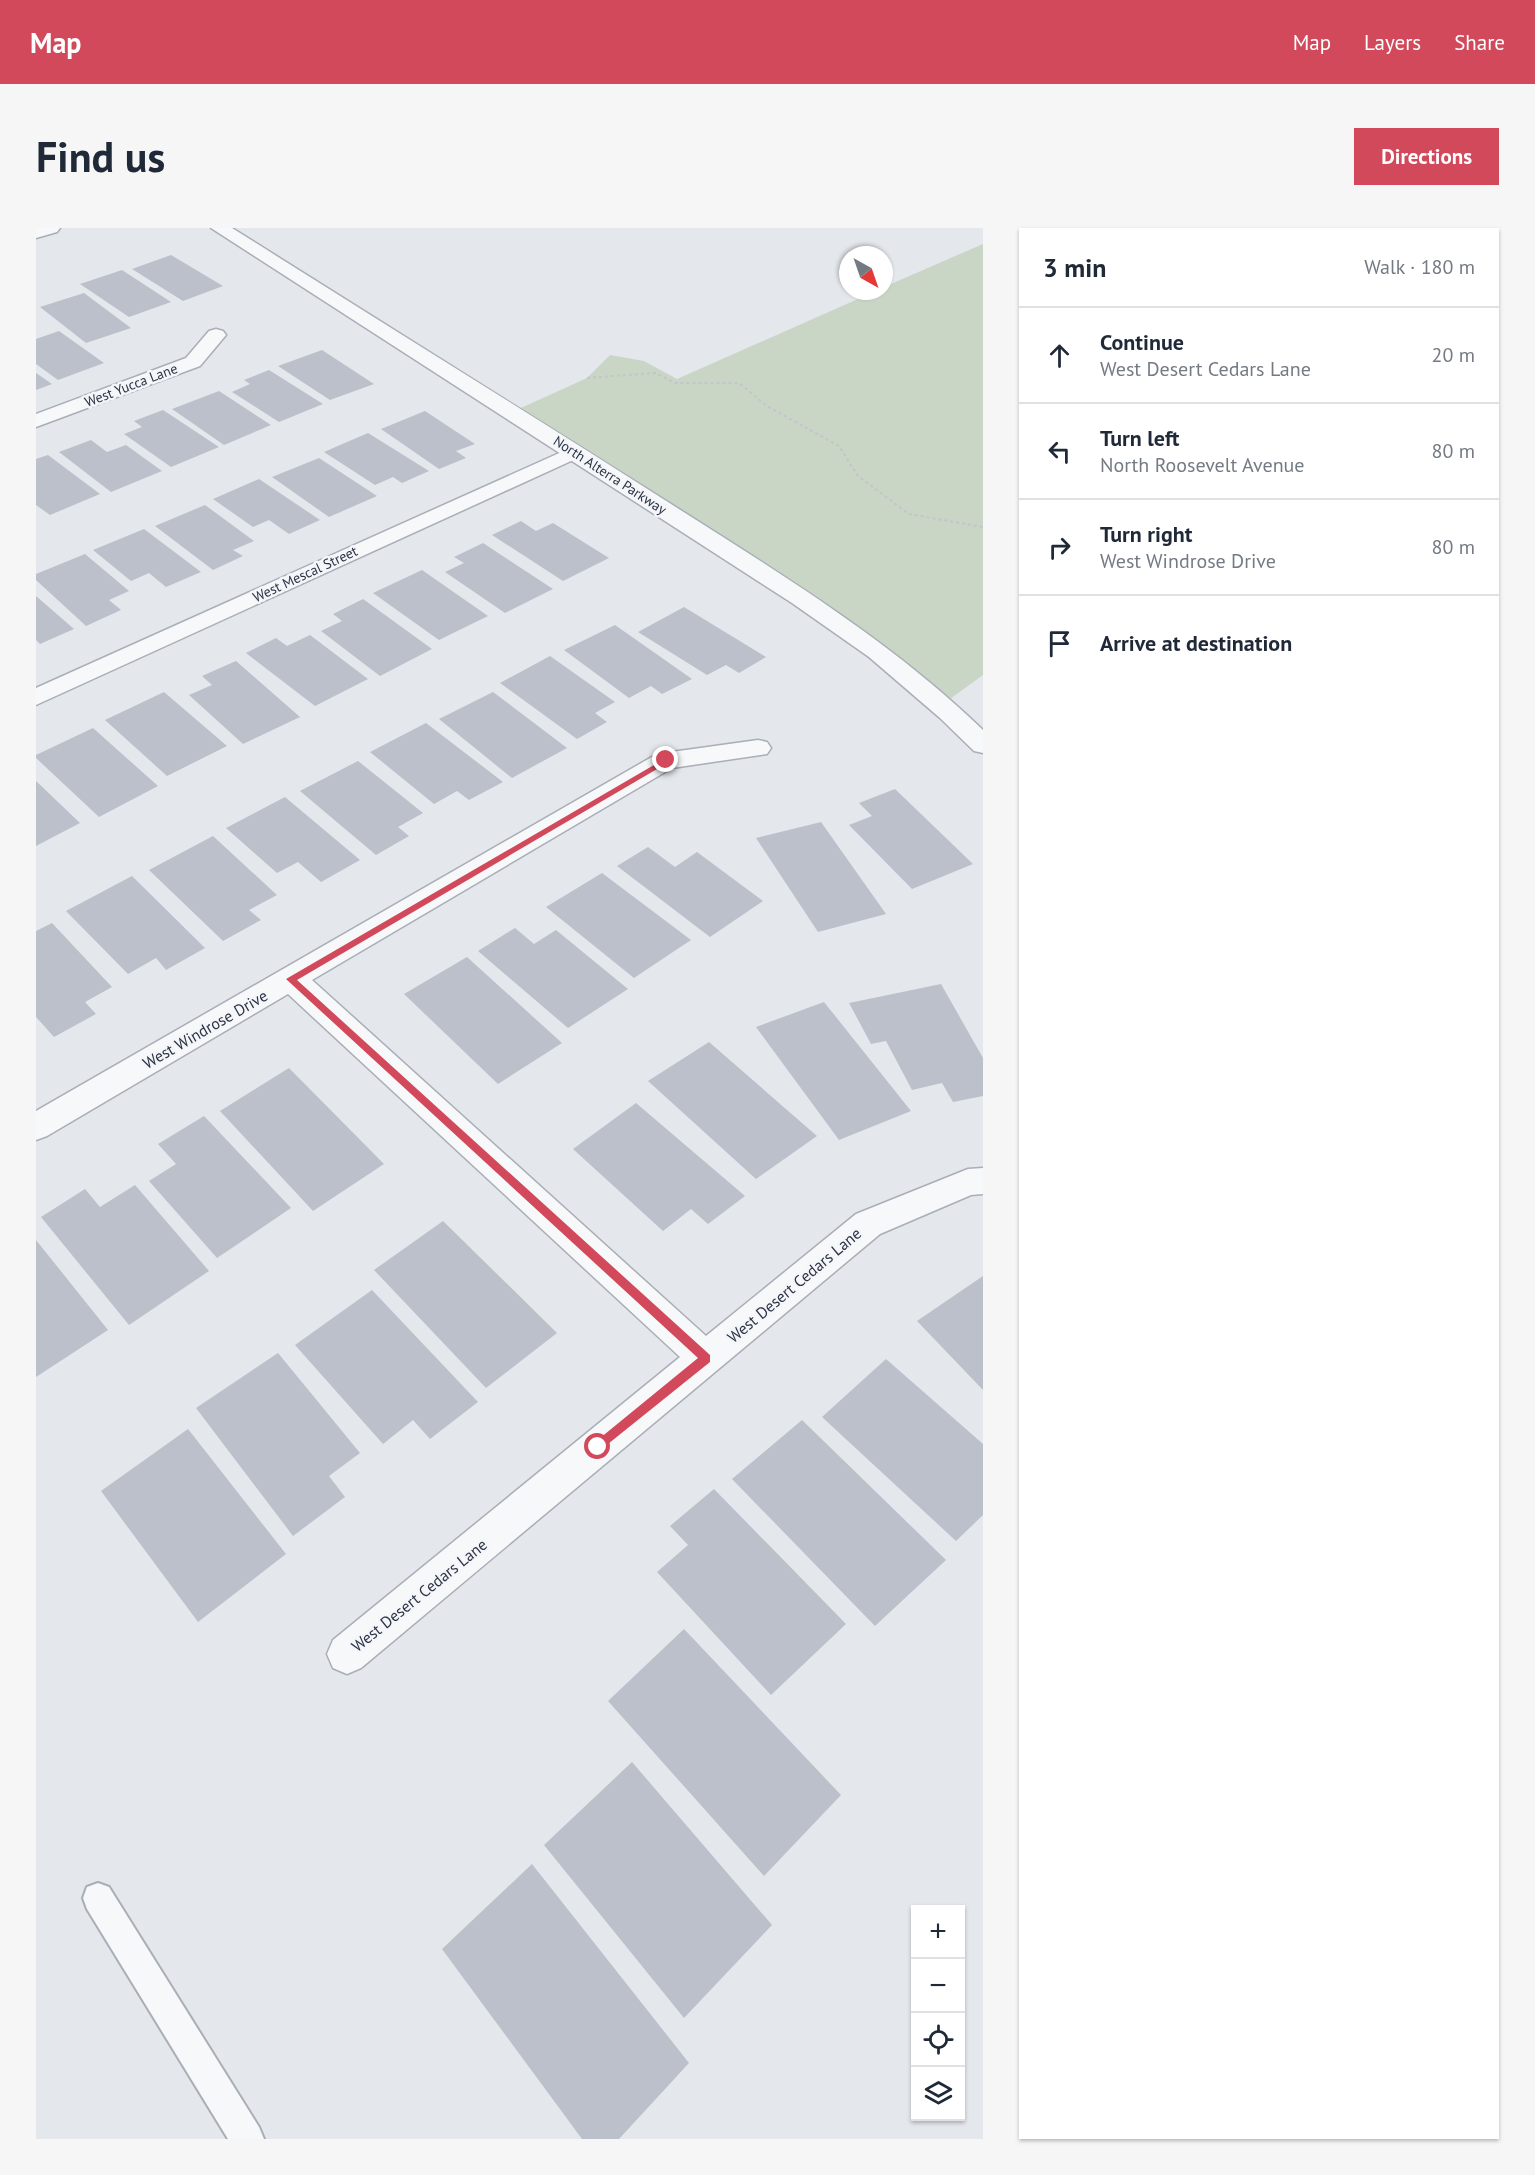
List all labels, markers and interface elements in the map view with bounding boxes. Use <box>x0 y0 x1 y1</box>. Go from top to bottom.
text: Map <box>30 24 81 61</box>
text: Map <box>1293 29 1331 56</box>
text: Layers <box>1364 29 1421 56</box>
text: Share <box>1454 29 1505 56</box>
button: Directions <box>1354 128 1499 185</box>
text: Find us <box>36 129 165 184</box>
north arrow <box>839 246 893 300</box>
text: 3 min <box>1043 251 1106 284</box>
text: Walk · 180 m <box>1364 254 1475 280</box>
text: Continue <box>1100 328 1184 356</box>
icon: ahead <box>1043 339 1076 372</box>
text: 20 m <box>1432 342 1475 368</box>
text: West Desert Cedars Lane <box>1100 356 1311 382</box>
street label: West Yucca Lane <box>82 359 180 411</box>
text: Turn left <box>1100 424 1180 452</box>
street label: North Alterra Parkway <box>550 432 670 519</box>
icon: left <box>1043 435 1076 468</box>
text: 80 m <box>1432 438 1475 464</box>
text: North Roosevelt Avenue <box>1100 452 1305 478</box>
text: Turn right <box>1100 520 1192 548</box>
icon: right <box>1043 531 1076 564</box>
text: 80 m <box>1432 534 1475 560</box>
street label: West Mescal Street <box>250 542 360 606</box>
text: West Windrose Drive <box>1100 548 1276 574</box>
icon: arrive <box>1043 627 1076 660</box>
text: Arrive at destination <box>1100 629 1292 657</box>
route end <box>652 746 678 772</box>
street label: West Windrose Drive <box>139 985 271 1073</box>
street label: West Desert Cedars Lane <box>723 1223 865 1347</box>
route start <box>584 1433 610 1459</box>
street label: West Desert Cedars Lane <box>347 1534 491 1656</box>
map controls <box>911 1905 965 2121</box>
button: + <box>911 1905 965 1959</box>
button: − <box>911 1959 965 2013</box>
button: locate <box>911 2013 965 2067</box>
button: layers <box>911 2067 965 2121</box>

